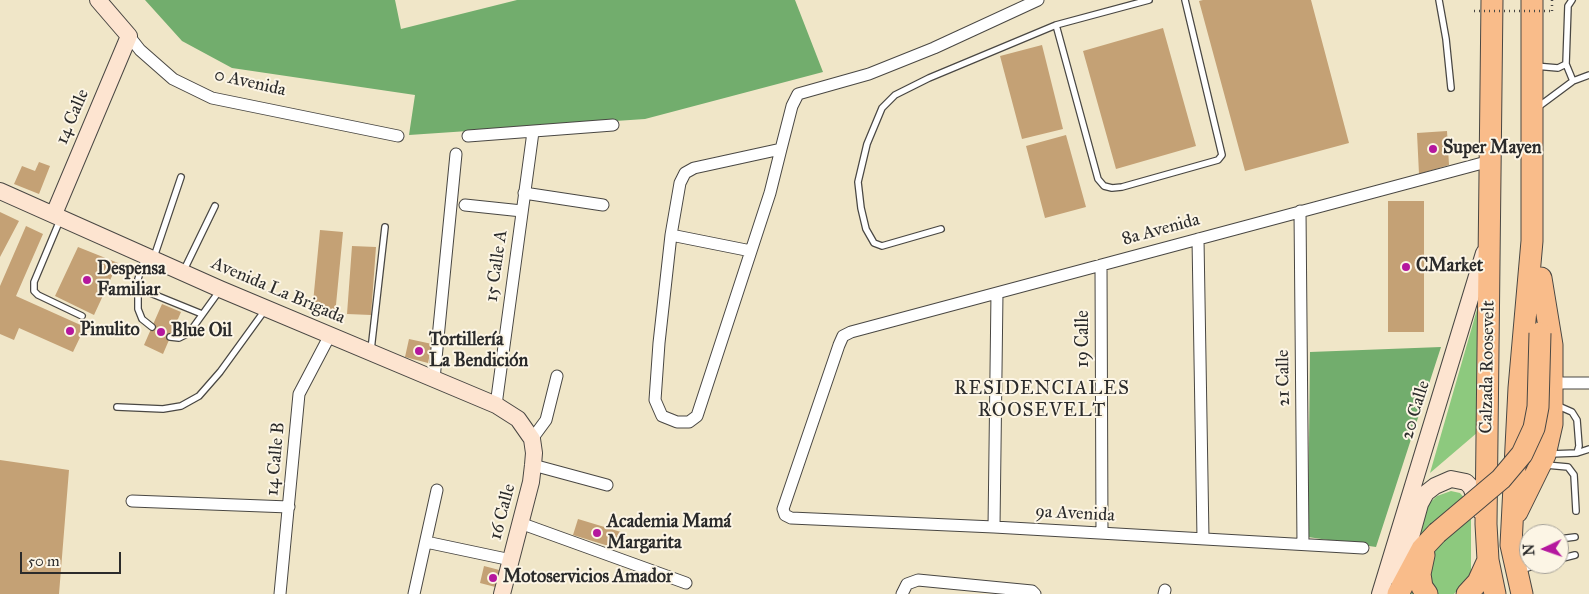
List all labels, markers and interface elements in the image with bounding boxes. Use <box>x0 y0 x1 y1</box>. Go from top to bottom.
street label: 0 Avenida <box>212 64 288 102</box>
street label: 14 Calle <box>52 86 94 148</box>
place label: Super Mayen <box>1443 138 1541 160</box>
marker: Super Mayen <box>1427 143 1439 155</box>
street label: 8a Avenida <box>1120 209 1202 251</box>
street label: 15 Calle A <box>481 229 513 303</box>
street label: Avenida La Brigada <box>208 253 348 329</box>
place label: CMarket <box>1416 256 1483 278</box>
place label: Despensa Familiar <box>97 259 166 302</box>
marker: CMarket <box>1400 261 1412 273</box>
marker: Despensa Familiar <box>81 274 93 286</box>
street label: Calzada Roosevelt <box>1476 300 1500 434</box>
street label: 19 Calle <box>1073 310 1095 368</box>
place label: Pinulito <box>80 320 140 342</box>
place label: Blue Oil <box>171 321 232 343</box>
marker: Pinulito <box>64 325 76 337</box>
marker: Blue Oil <box>155 326 167 338</box>
place label: Tortillería La Bendición <box>429 330 528 372</box>
marker: Tortillería La Bendición <box>413 345 425 357</box>
street label: 21 Calle <box>1273 349 1295 407</box>
district label: RESIDENCIALES ROOSEVELT <box>952 378 1132 422</box>
street label: 20 Calle <box>1397 378 1435 442</box>
street label: 14 Calle B <box>262 421 290 497</box>
street label: 16 Calle <box>485 482 521 542</box>
street label: 9a Avenida <box>1035 501 1115 527</box>
place label: Academia Mamá Margarita <box>607 512 731 554</box>
north arrow <box>1519 524 1569 574</box>
marker: Academia Mamá Margarita <box>591 527 603 539</box>
scale bar <box>22 542 124 574</box>
text: N <box>1521 543 1538 556</box>
text: 50 m <box>28 552 60 570</box>
place label: Motoservicios Amador <box>503 567 673 589</box>
marker: Motoservicios Amador <box>487 572 499 584</box>

